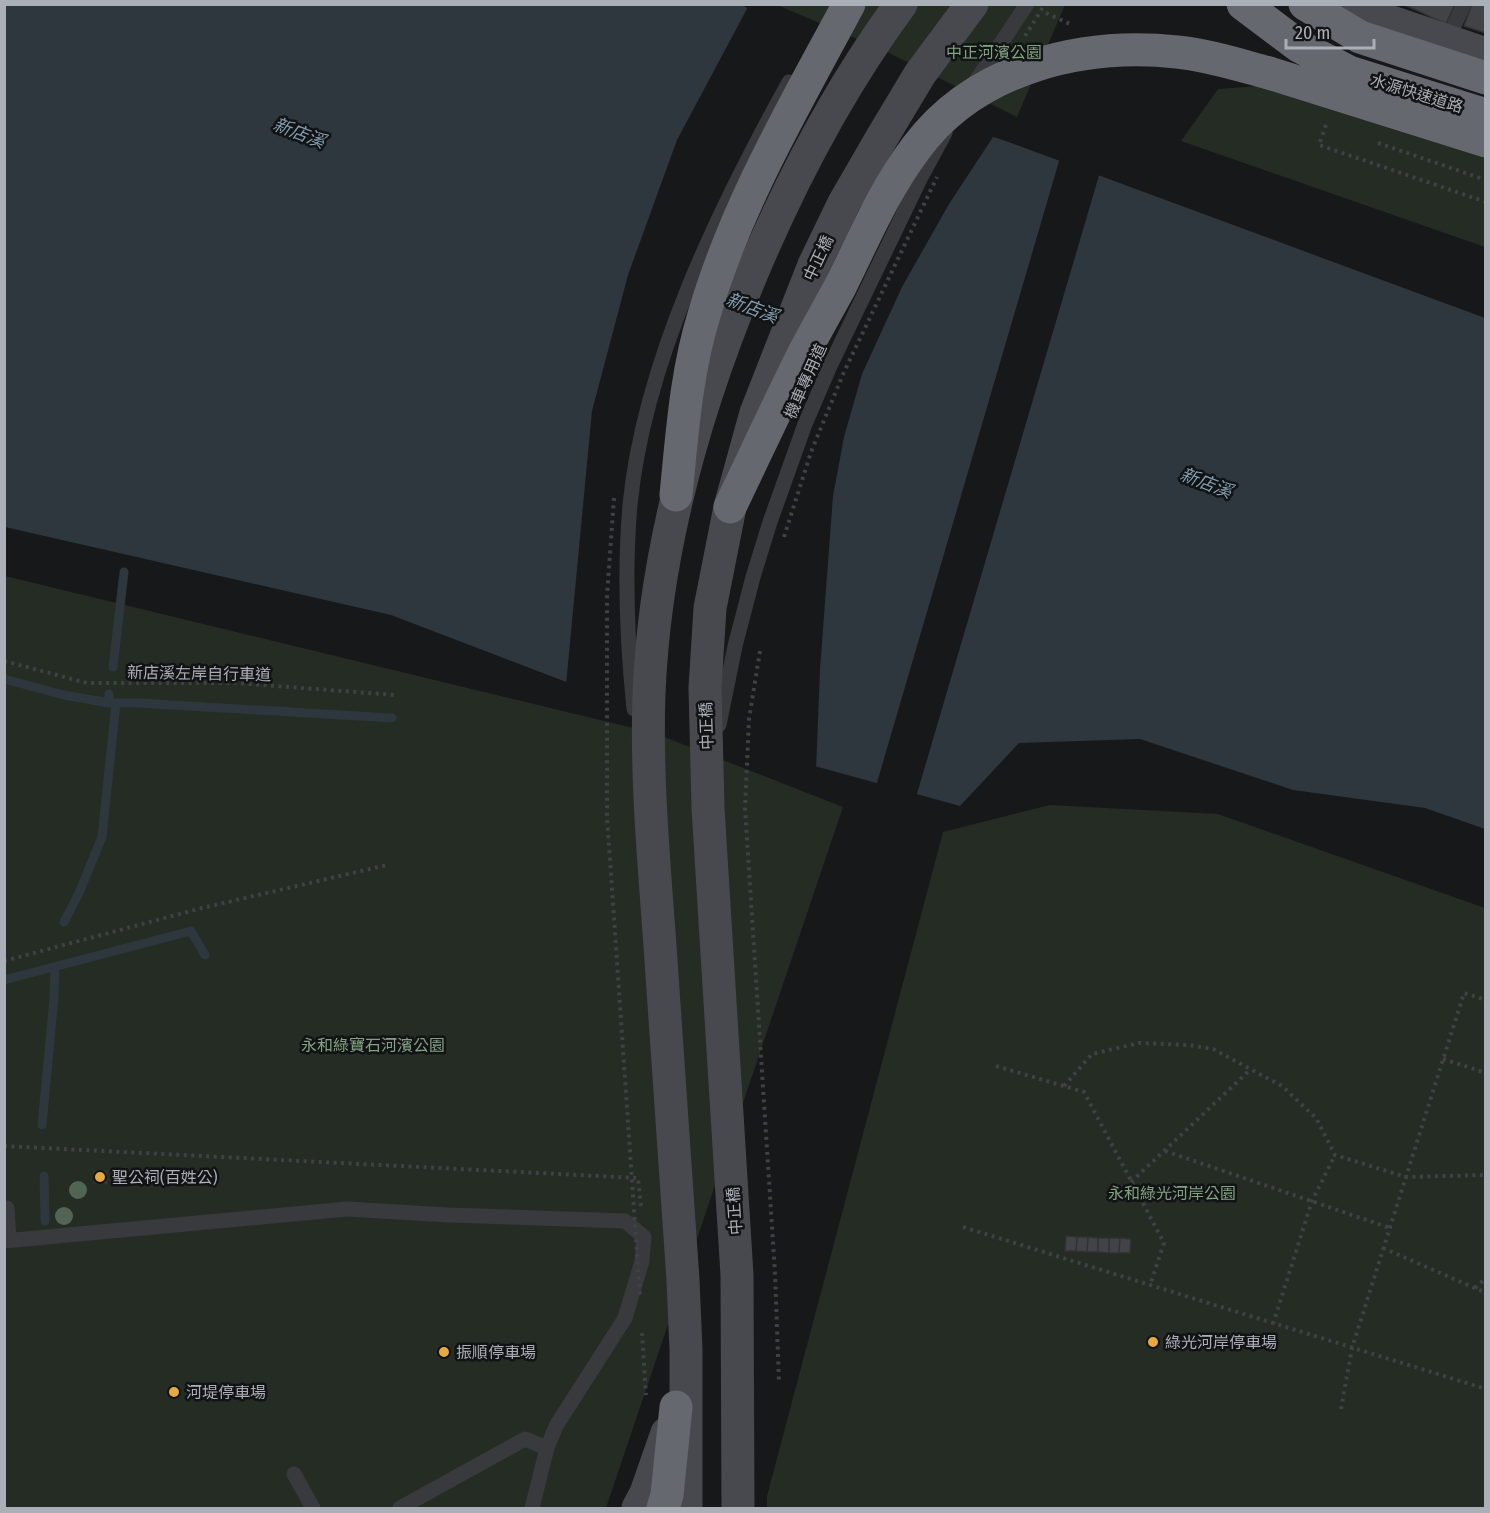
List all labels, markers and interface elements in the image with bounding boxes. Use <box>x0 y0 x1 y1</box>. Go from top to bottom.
scale bar <box>1286 12 1374 50</box>
text: 20 m <box>1295 22 1330 44</box>
park label: 中正河濱公園 <box>946 43 1042 62</box>
street label: 水源快速道路 <box>1368 70 1466 117</box>
water label: 新店溪 <box>270 113 331 154</box>
street label: 中正橋 <box>800 232 837 284</box>
water label: 新店溪 <box>723 288 784 329</box>
street label: 機車專用道 <box>781 341 830 422</box>
water label: 新店溪 <box>1177 463 1238 504</box>
street label: 新店溪左岸自行車道 <box>127 663 271 684</box>
street label: 中正橋 <box>696 702 717 750</box>
park label: 永和綠寶石河濱公園 <box>301 1036 445 1055</box>
place label: 聖公祠(百姓公) <box>112 1168 218 1187</box>
marker: 聖公祠(百姓公) <box>93 1170 107 1184</box>
park label: 永和綠光河岸公園 <box>1108 1184 1236 1203</box>
street label: 中正橋 <box>723 1186 746 1236</box>
place label: 綠光河岸停車場 <box>1165 1333 1277 1352</box>
marker: 綠光河岸停車場 <box>1146 1335 1160 1349</box>
place label: 振順停車場 <box>456 1343 536 1362</box>
marker: 振順停車場 <box>437 1345 451 1359</box>
place label: 河堤停車場 <box>186 1383 266 1402</box>
marker: 河堤停車場 <box>167 1385 181 1399</box>

